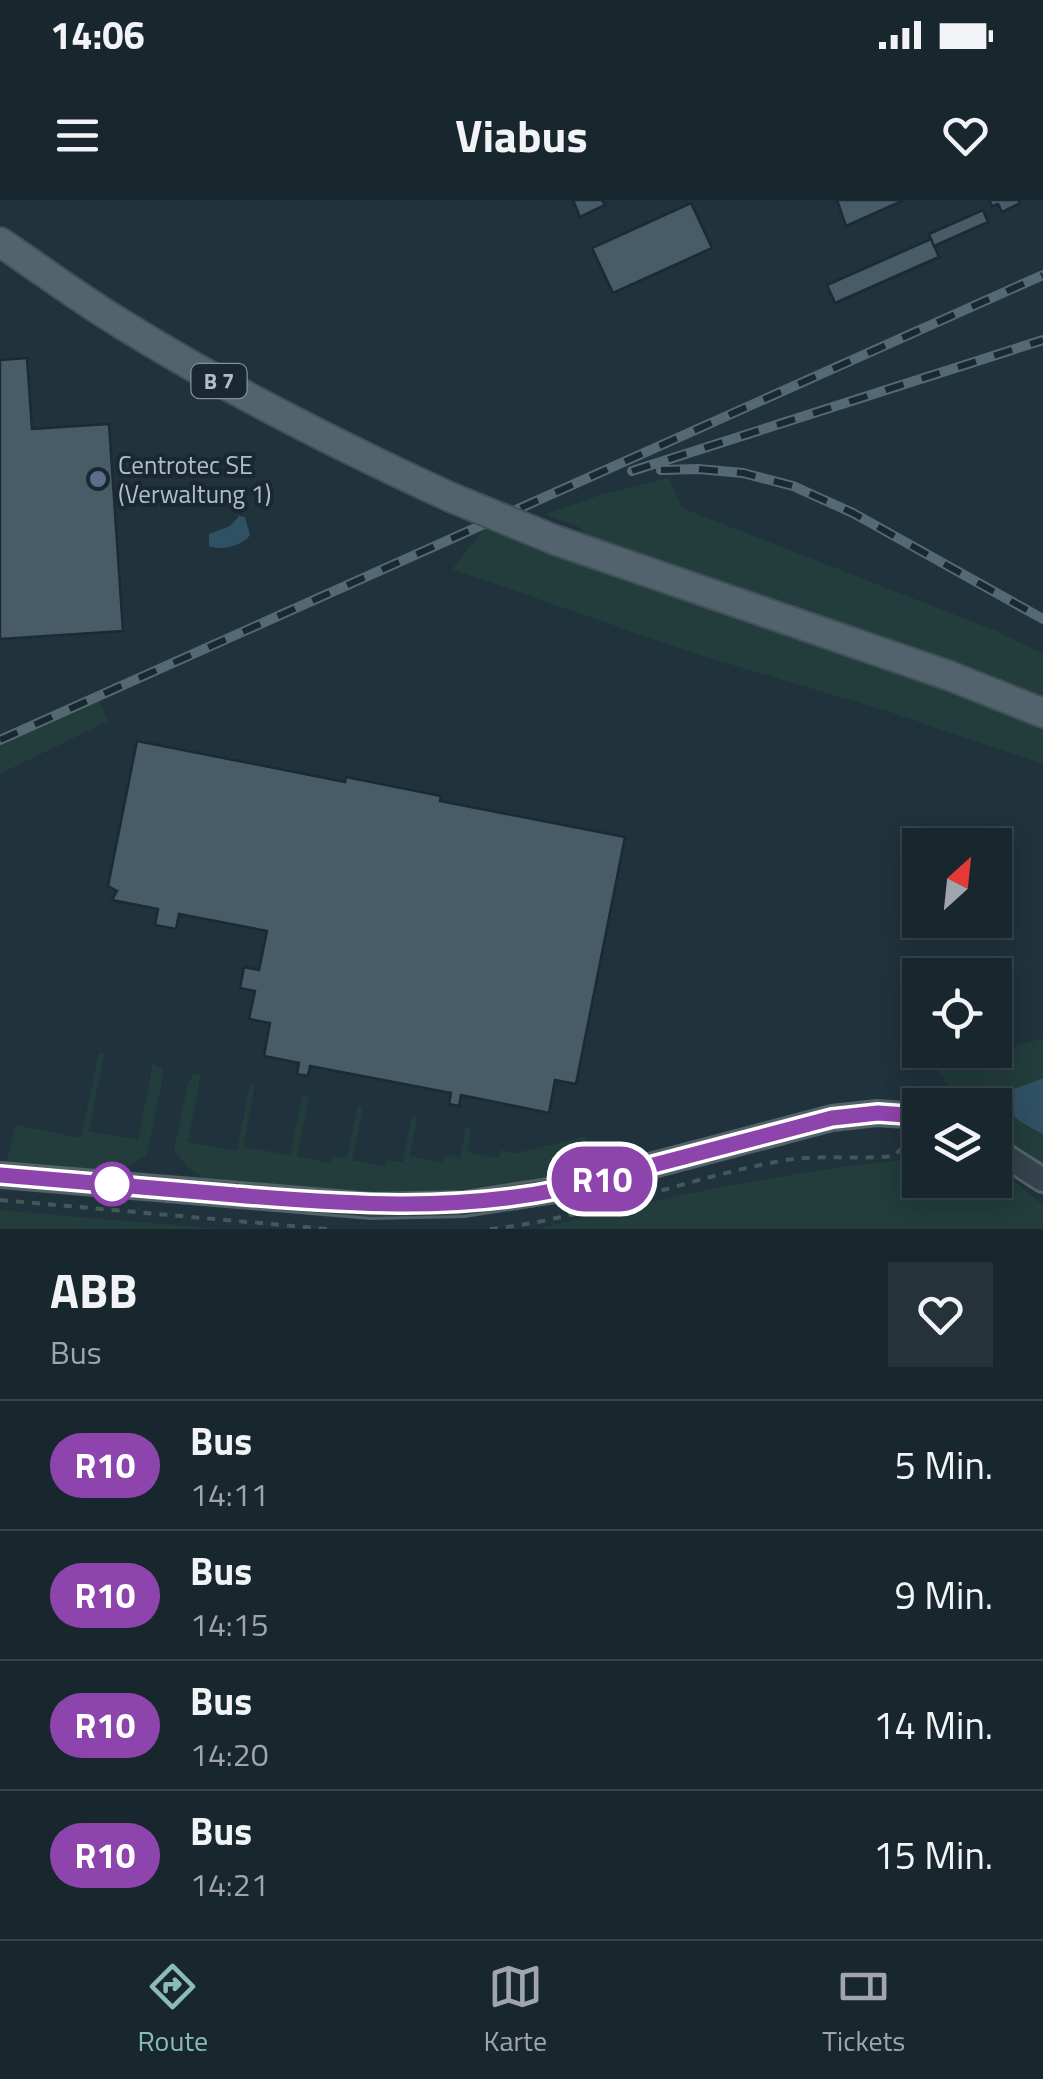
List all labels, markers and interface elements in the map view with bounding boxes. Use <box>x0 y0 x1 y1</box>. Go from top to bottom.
text: 14:06 <box>50 6 145 64</box>
text: Viabus <box>455 101 588 169</box>
icon: menu <box>50 108 105 163</box>
icon: heart <box>938 108 993 163</box>
road number: B 7 <box>192 364 246 398</box>
place label: Centrotec SE (Verwaltung 1) <box>118 446 271 513</box>
marker: Centrotec SE (Verwaltung 1) <box>87 468 109 490</box>
north arrow <box>902 828 1012 938</box>
map controls <box>902 828 1012 1198</box>
button: locate <box>902 958 1012 1068</box>
button: layers <box>902 1088 1012 1198</box>
line badge: R10 <box>544 1146 660 1212</box>
text: R10 <box>572 1152 632 1206</box>
unlabelled marker <box>91 1163 133 1205</box>
text: ABB <box>50 1254 137 1327</box>
button: heart <box>888 1262 993 1367</box>
text: Bus <box>50 1328 102 1376</box>
text: Bus <box>190 1412 252 1470</box>
text: 5 Min. <box>895 1436 993 1494</box>
text: R10 <box>75 1438 135 1492</box>
text: 14:11 <box>190 1470 269 1518</box>
text: Bus <box>190 1542 252 1600</box>
text: 9 Min. <box>895 1566 993 1624</box>
text: R10 <box>75 1568 135 1622</box>
text: 14:15 <box>190 1600 269 1648</box>
text: Bus <box>190 1672 252 1730</box>
text: 14 Min. <box>873 1696 993 1754</box>
text: R10 <box>75 1698 135 1752</box>
text: 14:20 <box>190 1730 269 1778</box>
text: Bus <box>190 1802 252 1860</box>
text: 15 Min. <box>873 1826 993 1884</box>
text: R10 <box>75 1828 135 1882</box>
text: 14:21 <box>190 1860 269 1908</box>
tab: Route <box>138 1959 208 2062</box>
tab: Karte <box>483 1959 547 2062</box>
tab: Tickets <box>822 1959 905 2062</box>

